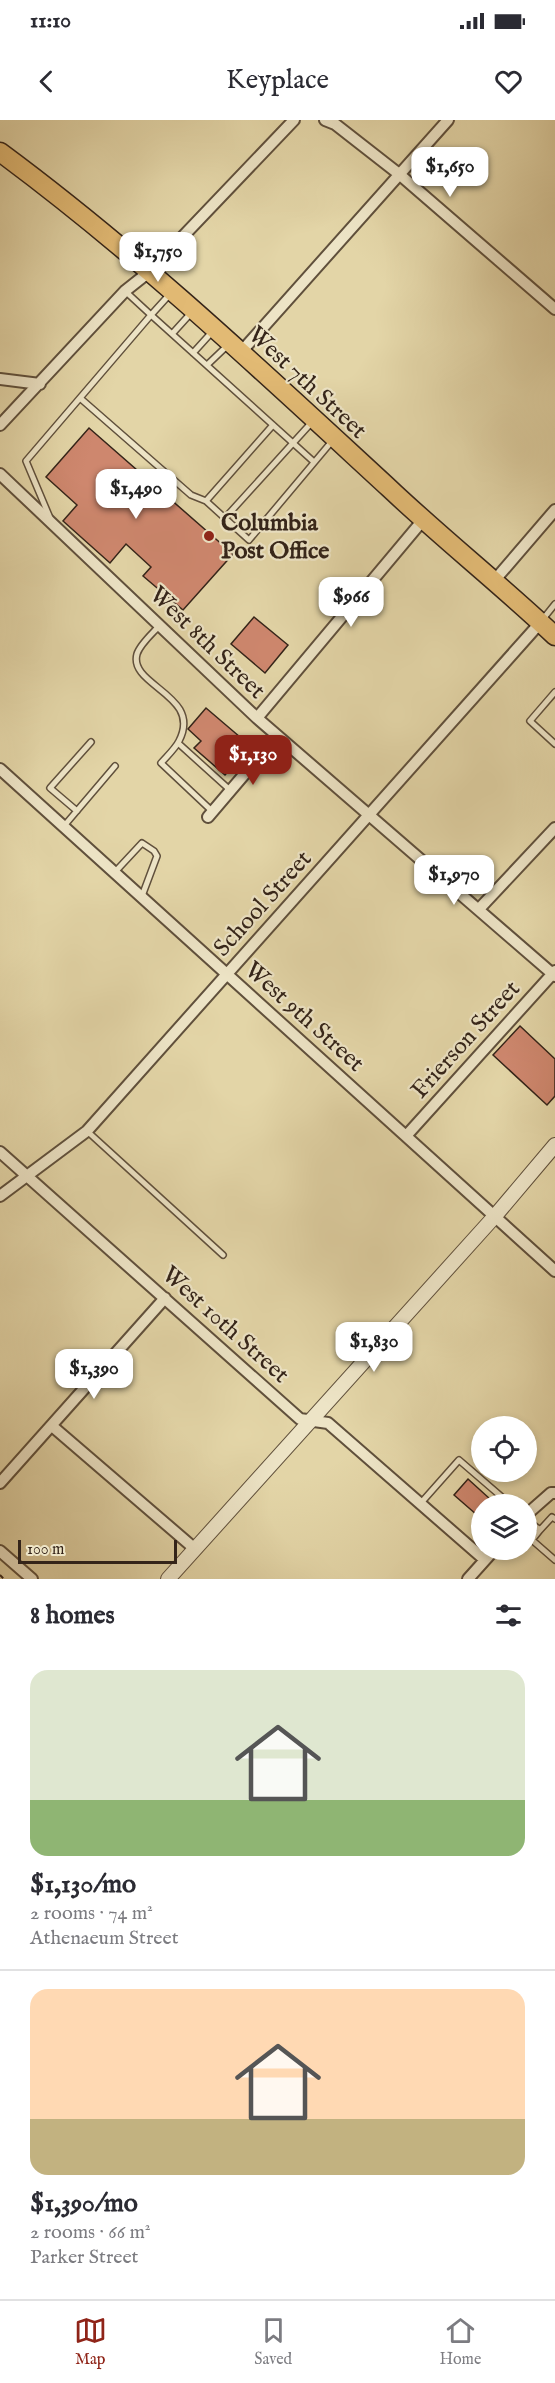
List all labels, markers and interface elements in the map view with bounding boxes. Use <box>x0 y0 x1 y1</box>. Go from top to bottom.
text: 11:10 <box>30 7 71 35</box>
text: Keyplace <box>226 64 329 98</box>
icon: back <box>30 65 63 98</box>
icon: heart <box>492 65 525 98</box>
pin: $1,650 <box>401 147 499 198</box>
text: $1,650 <box>425 154 475 179</box>
pin: $1,750 <box>109 232 207 283</box>
text: $1,750 <box>133 239 183 264</box>
street label: West 7th Street <box>241 320 373 446</box>
pin: $1,490 <box>87 469 185 520</box>
text: $1,490 <box>110 476 162 501</box>
place label: Columbia Post Office <box>221 508 329 567</box>
marker: Columbia Post Office <box>202 529 216 543</box>
pin: $966 <box>315 577 387 628</box>
street label: West 8th Street <box>142 580 272 706</box>
text: $966 <box>333 584 369 609</box>
pin: $1,130 <box>204 735 302 786</box>
text: $1,130 <box>229 742 277 767</box>
street label: School Street <box>207 844 319 964</box>
pin: $1,970 <box>405 855 503 906</box>
text: $1,970 <box>428 862 480 887</box>
street label: West 9th Street <box>238 955 370 1079</box>
street label: Frierson Street <box>405 974 527 1106</box>
street label: West 10th Street <box>155 1260 295 1391</box>
pin: $1,830 <box>325 1322 423 1373</box>
text: $1,830 <box>350 1329 398 1354</box>
pin: $1,390 <box>45 1349 143 1400</box>
text: $1,390 <box>69 1356 119 1381</box>
map controls <box>471 1416 537 1560</box>
button: locate <box>471 1416 537 1482</box>
button: layers <box>471 1494 537 1560</box>
scale bar <box>18 1537 177 1564</box>
text: 100 m <box>27 1540 64 1560</box>
text: 8 homes <box>30 1599 115 1632</box>
icon: filters <box>492 1599 525 1632</box>
icon: home <box>224 1709 332 1817</box>
text: $1,130/mo <box>30 1868 136 1901</box>
text: 2 rooms · 74 m² <box>30 1901 153 1926</box>
text: Athenaeum Street <box>30 1926 179 1951</box>
icon: home <box>224 2028 332 2136</box>
text: $1,390/mo <box>30 2187 138 2220</box>
text: 2 rooms · 66 m² <box>30 2220 151 2245</box>
text: Parker Street <box>30 2245 139 2270</box>
tab: Map <box>74 2314 107 2370</box>
tab: Saved <box>254 2314 292 2370</box>
tab: Home <box>440 2314 481 2370</box>

